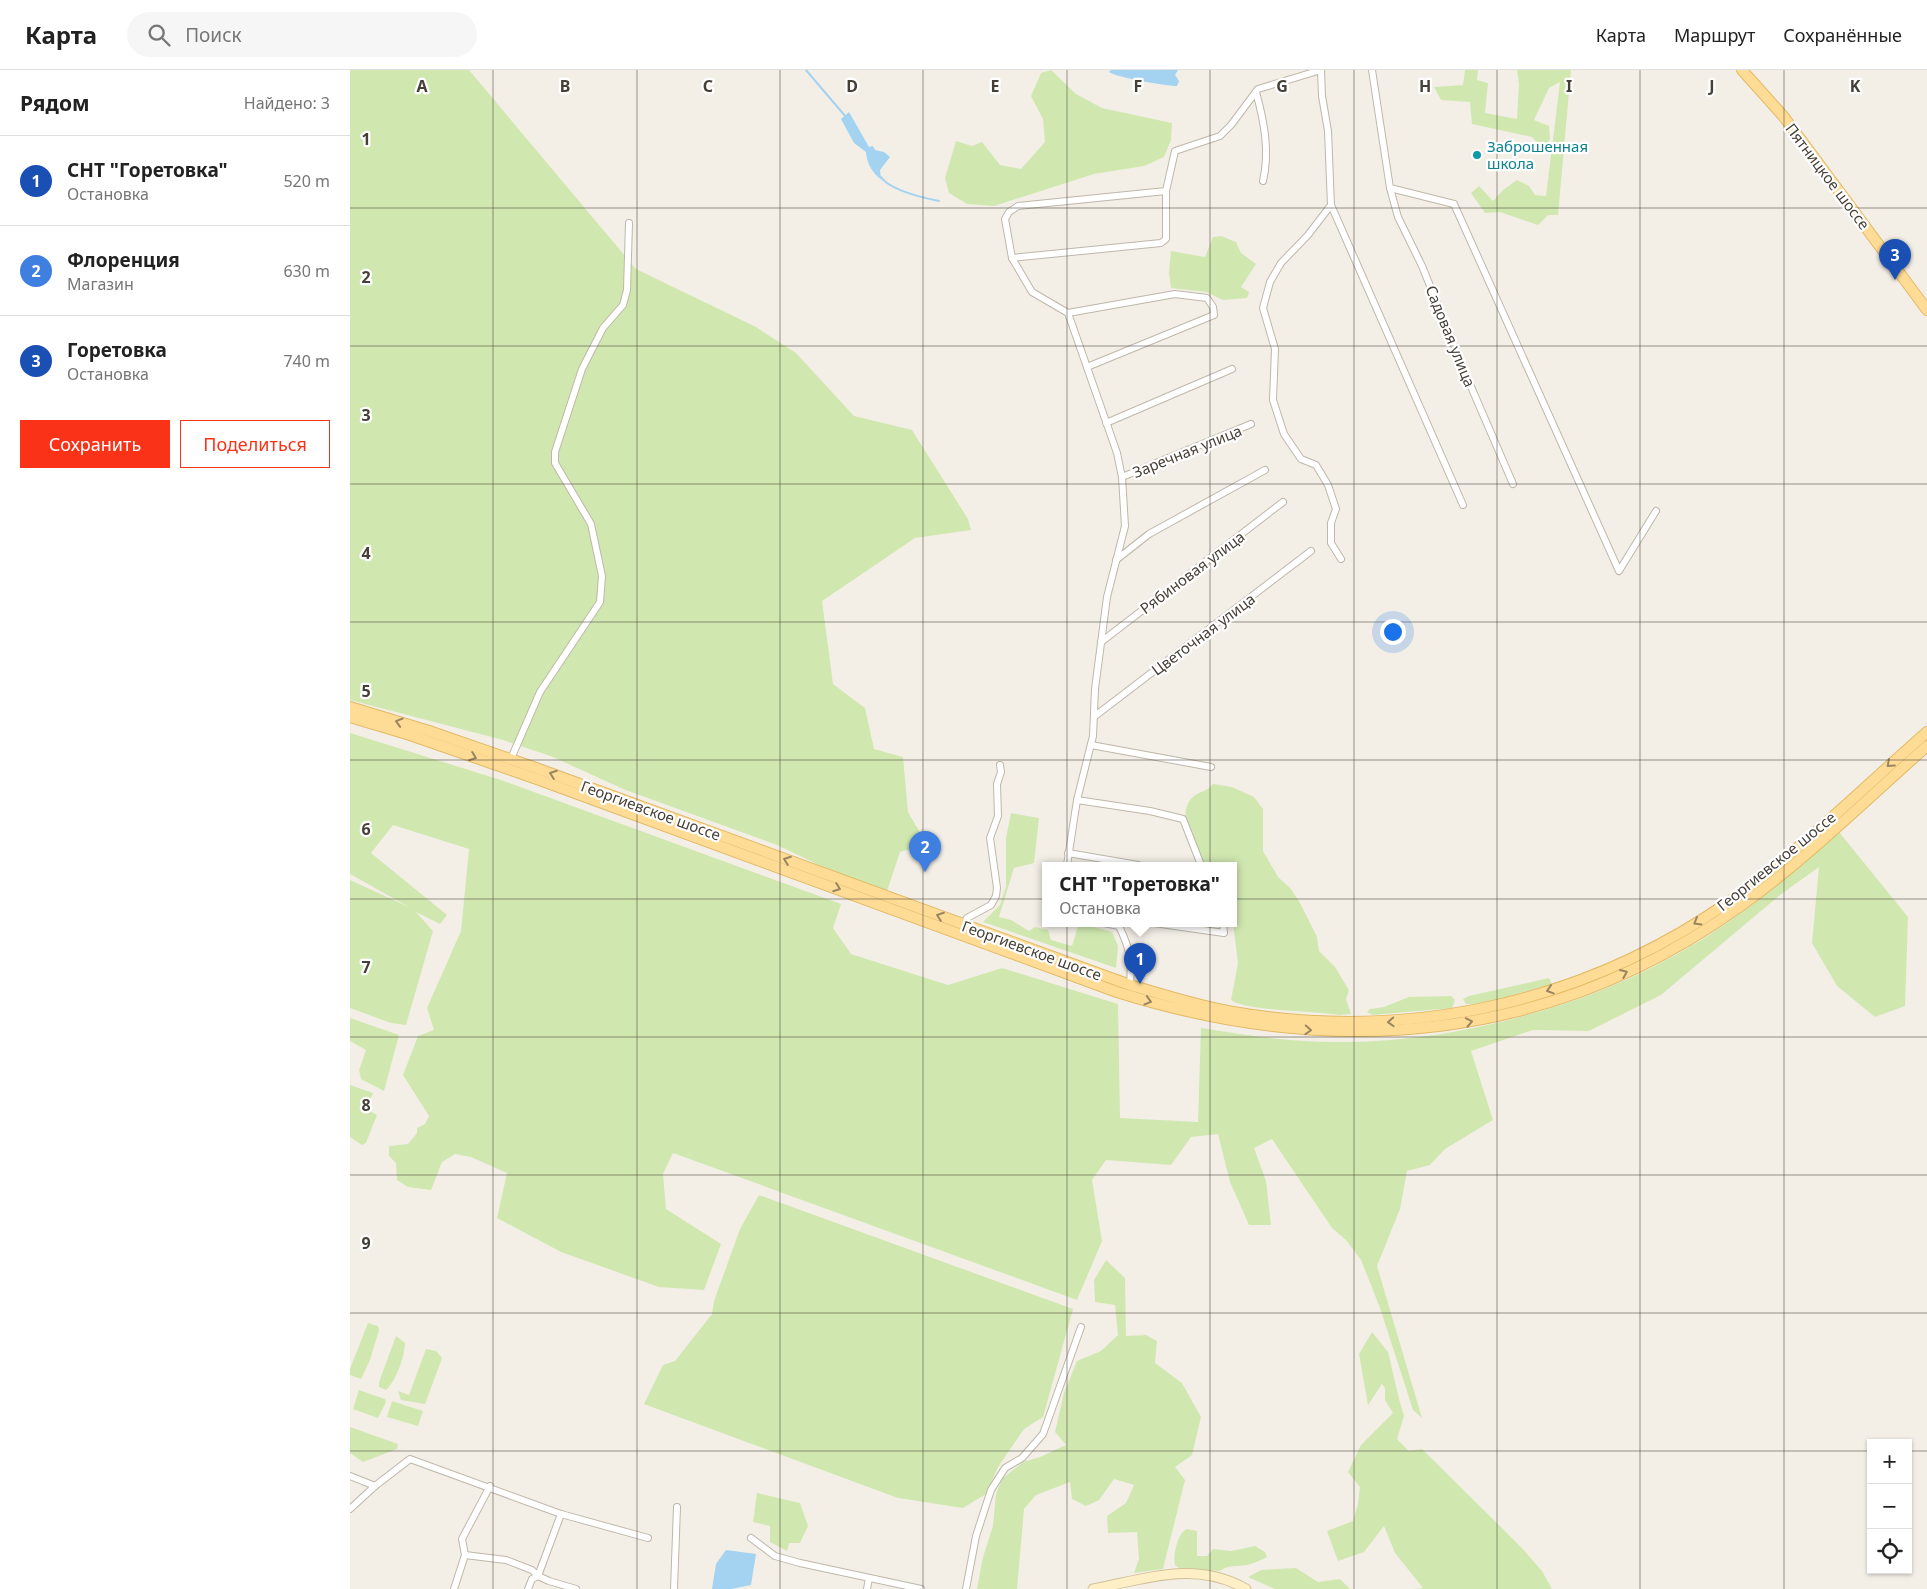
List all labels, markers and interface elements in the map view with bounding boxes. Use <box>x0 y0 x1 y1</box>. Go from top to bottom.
search box <box>127 12 477 57</box>
text: Карта <box>25 18 97 51</box>
icon: search <box>145 21 173 49</box>
text: Поиск <box>185 22 242 48</box>
text: Карта <box>1596 23 1646 47</box>
text: Маршрут <box>1674 23 1755 47</box>
text: Сохранённые <box>1783 23 1902 47</box>
text: A <box>416 75 428 97</box>
text: B <box>560 75 570 97</box>
text: C <box>703 75 713 97</box>
text: D <box>846 75 858 97</box>
text: E <box>991 75 1000 97</box>
text: F <box>1134 75 1142 97</box>
text: G <box>1276 75 1288 97</box>
text: H <box>1419 75 1431 97</box>
text: I <box>1566 75 1572 97</box>
text: J <box>1707 75 1715 97</box>
text: K <box>1850 75 1861 97</box>
text: Рядом <box>20 89 90 117</box>
text: Найдено: 3 <box>244 92 330 114</box>
street label: Пятницкое шоссе <box>1781 119 1875 233</box>
text: 1 <box>361 128 371 150</box>
place label: Заброшенная школа <box>1487 136 1588 173</box>
marker: Заброшенная школа <box>1471 149 1483 161</box>
text: СНТ "Горетовка" <box>67 157 228 183</box>
text: 1 <box>31 170 41 192</box>
text: 520 m <box>283 170 330 192</box>
text: Остановка <box>67 183 149 205</box>
pin: 3 <box>1879 239 1911 280</box>
text: Флоренция <box>67 247 180 273</box>
text: 2 <box>31 260 41 282</box>
text: 630 m <box>283 260 330 282</box>
text: 2 <box>361 266 371 288</box>
text: Магазин <box>67 273 134 295</box>
street label: Садовая улица <box>1422 282 1480 390</box>
text: Горетовка <box>67 337 167 363</box>
text: 3 <box>31 350 41 372</box>
text: 740 m <box>283 350 330 372</box>
text: Остановка <box>67 363 149 385</box>
text: 3 <box>361 404 371 426</box>
button: Сохранить <box>20 420 170 468</box>
button: Поделиться <box>180 420 330 468</box>
street label: Заречная улица <box>1130 420 1244 482</box>
street label: Рябиновая улица <box>1136 526 1248 618</box>
text: 4 <box>361 542 371 564</box>
street label: Цветочная улица <box>1147 588 1259 680</box>
your location <box>1380 619 1406 645</box>
text: 5 <box>361 680 371 702</box>
one-way arrow <box>395 717 404 727</box>
one-way arrow <box>468 751 477 761</box>
one-way arrow <box>1887 759 1896 768</box>
one-way arrow <box>549 770 557 780</box>
street label: Георгиевское шоссе <box>578 775 724 845</box>
street label: Георгиевское шоссе <box>1713 807 1839 915</box>
text: 6 <box>361 818 371 840</box>
pin: 2 <box>909 831 941 872</box>
one-way arrow <box>784 856 792 866</box>
popup <box>1042 862 1237 927</box>
text: СНТ "Горетовка" <box>1059 871 1220 897</box>
one-way arrow <box>832 882 840 892</box>
text: Остановка <box>1059 897 1141 919</box>
one-way arrow <box>936 912 945 922</box>
street label: Георгиевское шоссе <box>959 915 1105 985</box>
one-way arrow <box>1693 916 1702 926</box>
pin: 1 <box>1124 943 1156 984</box>
text: 7 <box>361 956 371 978</box>
one-way arrow <box>1619 969 1628 980</box>
one-way arrow <box>1546 985 1555 995</box>
one-way arrow <box>1143 996 1152 1006</box>
one-way arrow <box>1387 1016 1395 1027</box>
one-way arrow <box>1465 1017 1474 1027</box>
one-way arrow <box>1304 1025 1312 1036</box>
text: 8 <box>361 1094 371 1116</box>
text: 9 <box>361 1232 371 1254</box>
map controls <box>1867 1439 1912 1574</box>
button: + <box>1867 1439 1912 1484</box>
button: − <box>1867 1484 1912 1529</box>
button: locate <box>1867 1529 1912 1574</box>

